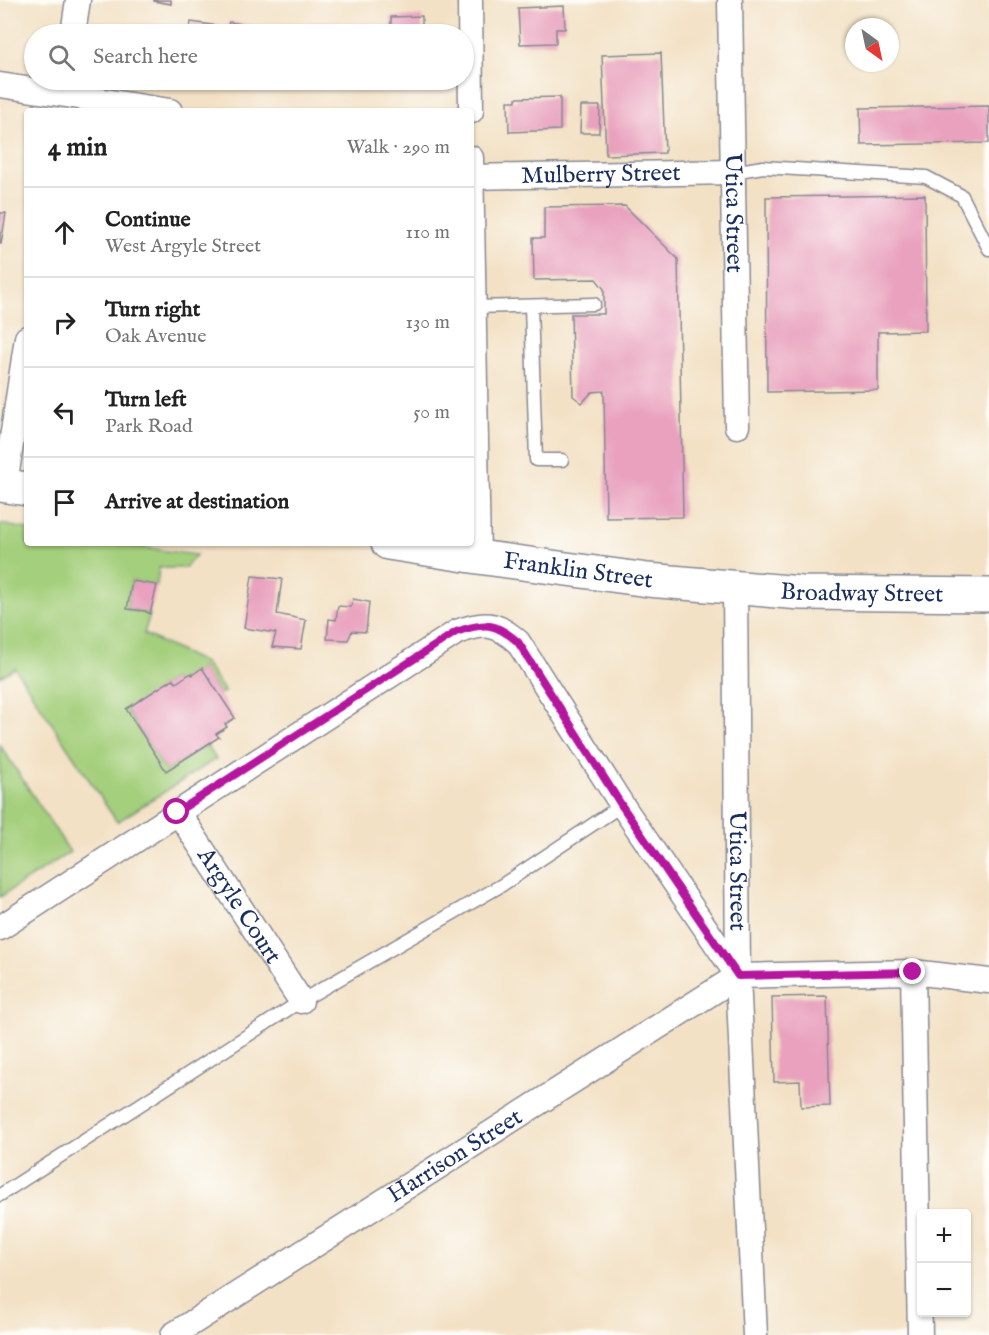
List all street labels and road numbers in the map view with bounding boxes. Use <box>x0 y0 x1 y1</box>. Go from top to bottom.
street label: Utica Street <box>717 153 750 273</box>
street label: Mulberry Street <box>521 157 681 192</box>
street label: Franklin Street <box>501 545 654 596</box>
street label: Broadway Street <box>779 576 944 610</box>
street label: Utica Street <box>721 811 753 931</box>
street label: Argyle Court <box>189 841 288 970</box>
street label: Harrison Street <box>382 1101 528 1210</box>

